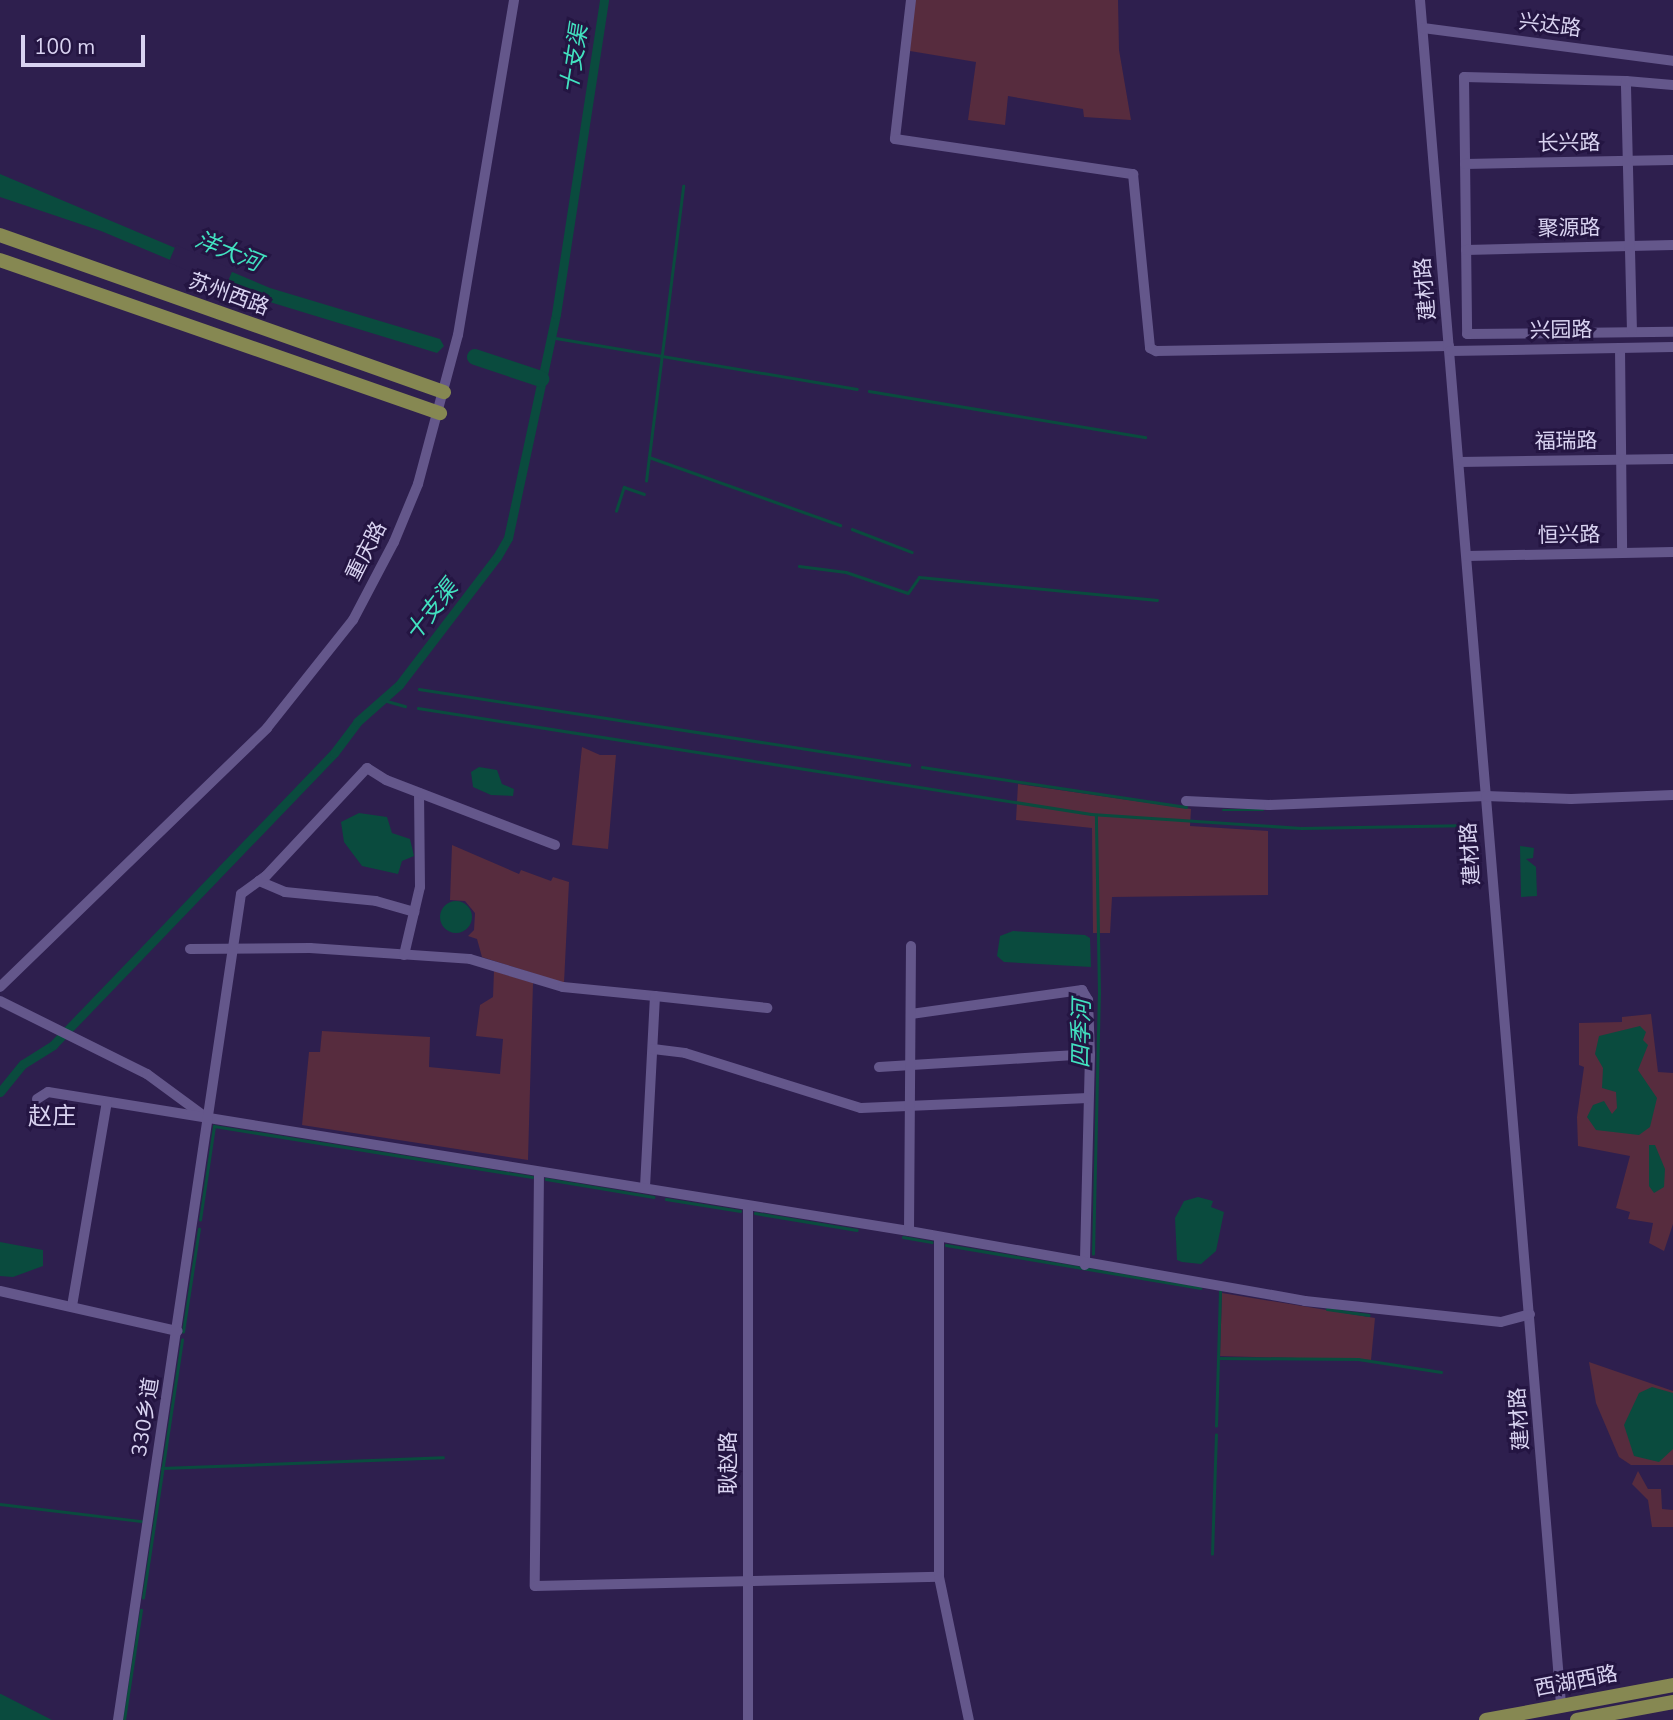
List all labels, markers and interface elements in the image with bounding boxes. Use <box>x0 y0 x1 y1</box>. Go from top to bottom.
street label: 兴达路 <box>1517 9 1583 41</box>
scale bar <box>24 21 149 65</box>
water label: 十支渠 <box>556 23 594 95</box>
text: 100 m <box>34 33 95 61</box>
street label: 长兴路 <box>1537 130 1601 156</box>
street label: 聚源路 <box>1537 215 1601 241</box>
water label: 洋大河 <box>191 226 265 278</box>
street label: 建材路 <box>1410 257 1440 321</box>
street label: 苏州西路 <box>185 268 273 320</box>
street label: 兴园路 <box>1529 317 1593 343</box>
street label: 福瑞路 <box>1534 428 1598 454</box>
street label: 重庆路 <box>340 517 392 585</box>
street label: 恒兴路 <box>1537 522 1601 548</box>
water label: 十支渠 <box>400 575 464 647</box>
street label: 建材路 <box>1455 822 1485 886</box>
water label: 四季河 <box>1068 999 1096 1069</box>
district label: 赵庄 <box>28 1103 76 1131</box>
street label: 330乡道 <box>126 1376 164 1458</box>
street label: 建材路 <box>1504 1387 1534 1451</box>
street label: 耿赵路 <box>715 1432 741 1494</box>
street label: 西湖西路 <box>1532 1661 1620 1701</box>

